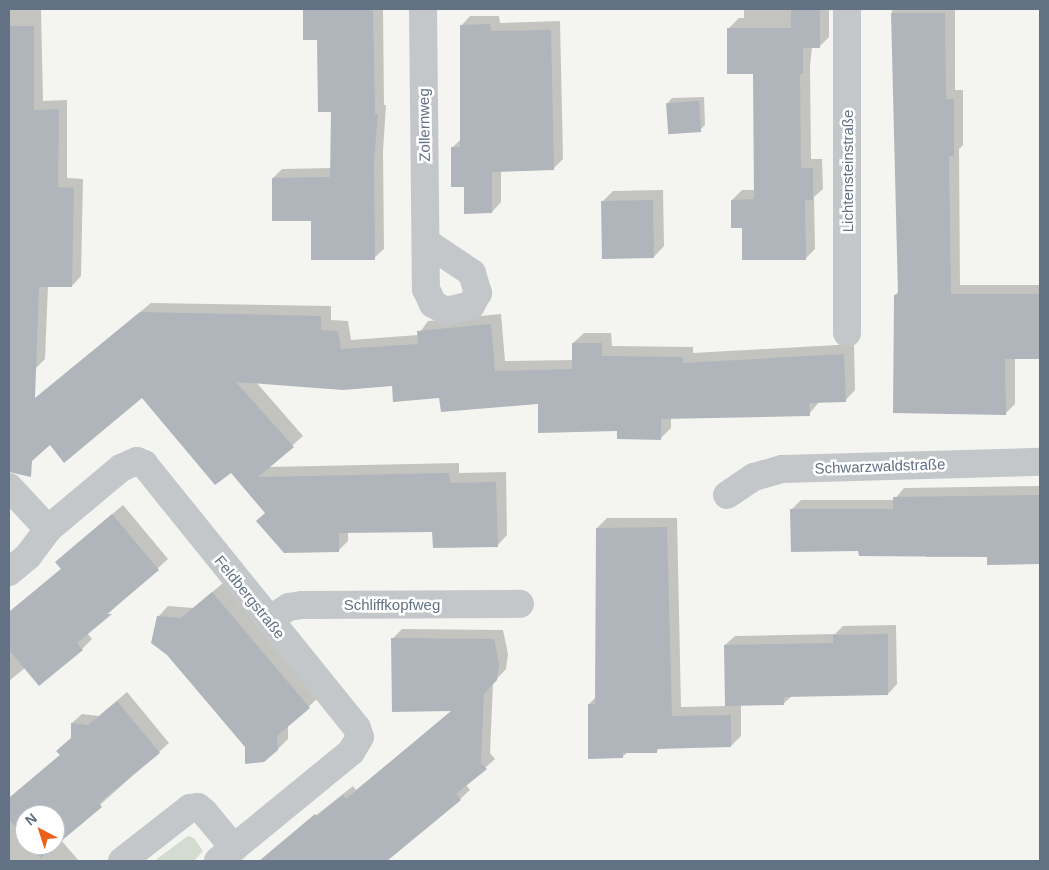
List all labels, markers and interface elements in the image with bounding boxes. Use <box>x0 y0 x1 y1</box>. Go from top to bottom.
street label: Zollernweg <box>414 88 434 162</box>
street label: Lichtensteinstraße <box>839 110 857 232</box>
street label: Schwarzwaldstraße <box>814 455 946 477</box>
street label: Feldbergstraße <box>211 552 289 642</box>
street label: Schliffkopfweg <box>344 596 440 614</box>
north arrow <box>15 805 65 855</box>
text: N <box>22 810 40 829</box>

